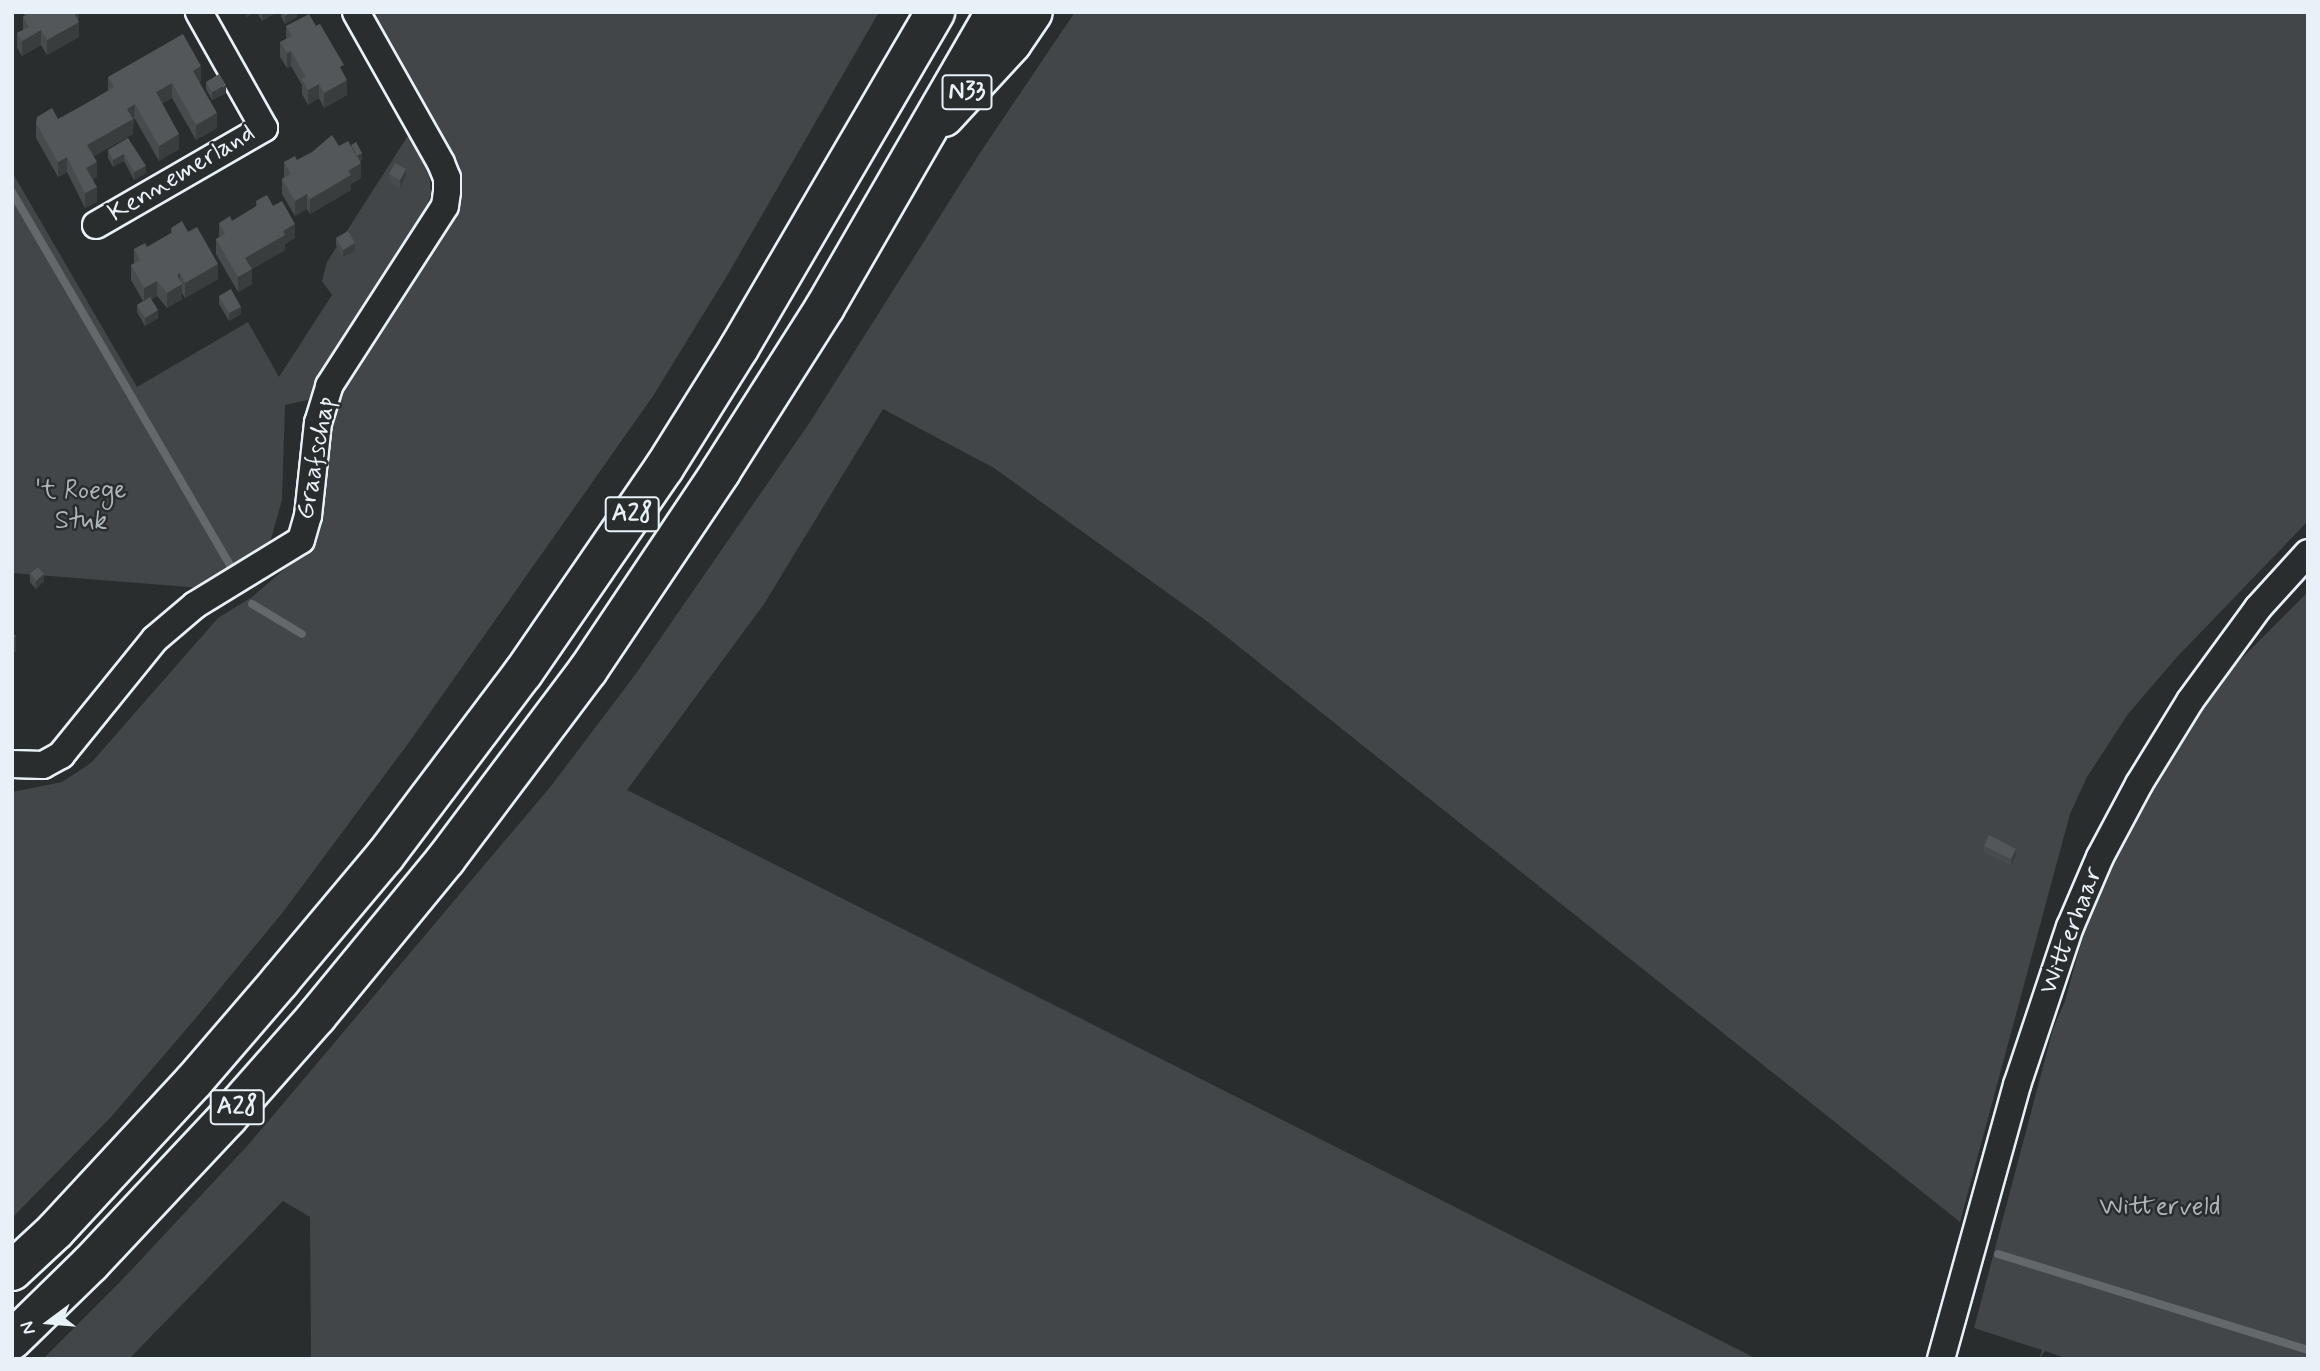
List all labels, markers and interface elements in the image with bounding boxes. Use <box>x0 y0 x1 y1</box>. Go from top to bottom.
road number: N33 <box>941 72 993 112</box>
street label: Kennemerland <box>103 118 261 230</box>
street label: Graafschap <box>291 394 343 522</box>
park label: 't Roege Stuk <box>36 476 126 538</box>
road number: A28 <box>604 494 660 534</box>
street label: Witterhaar <box>2033 863 2111 999</box>
road number: A28 <box>209 1086 265 1128</box>
park label: Witterveld <box>2099 1192 2221 1224</box>
north arrow <box>14 1287 84 1357</box>
text: N <box>15 1318 42 1337</box>

